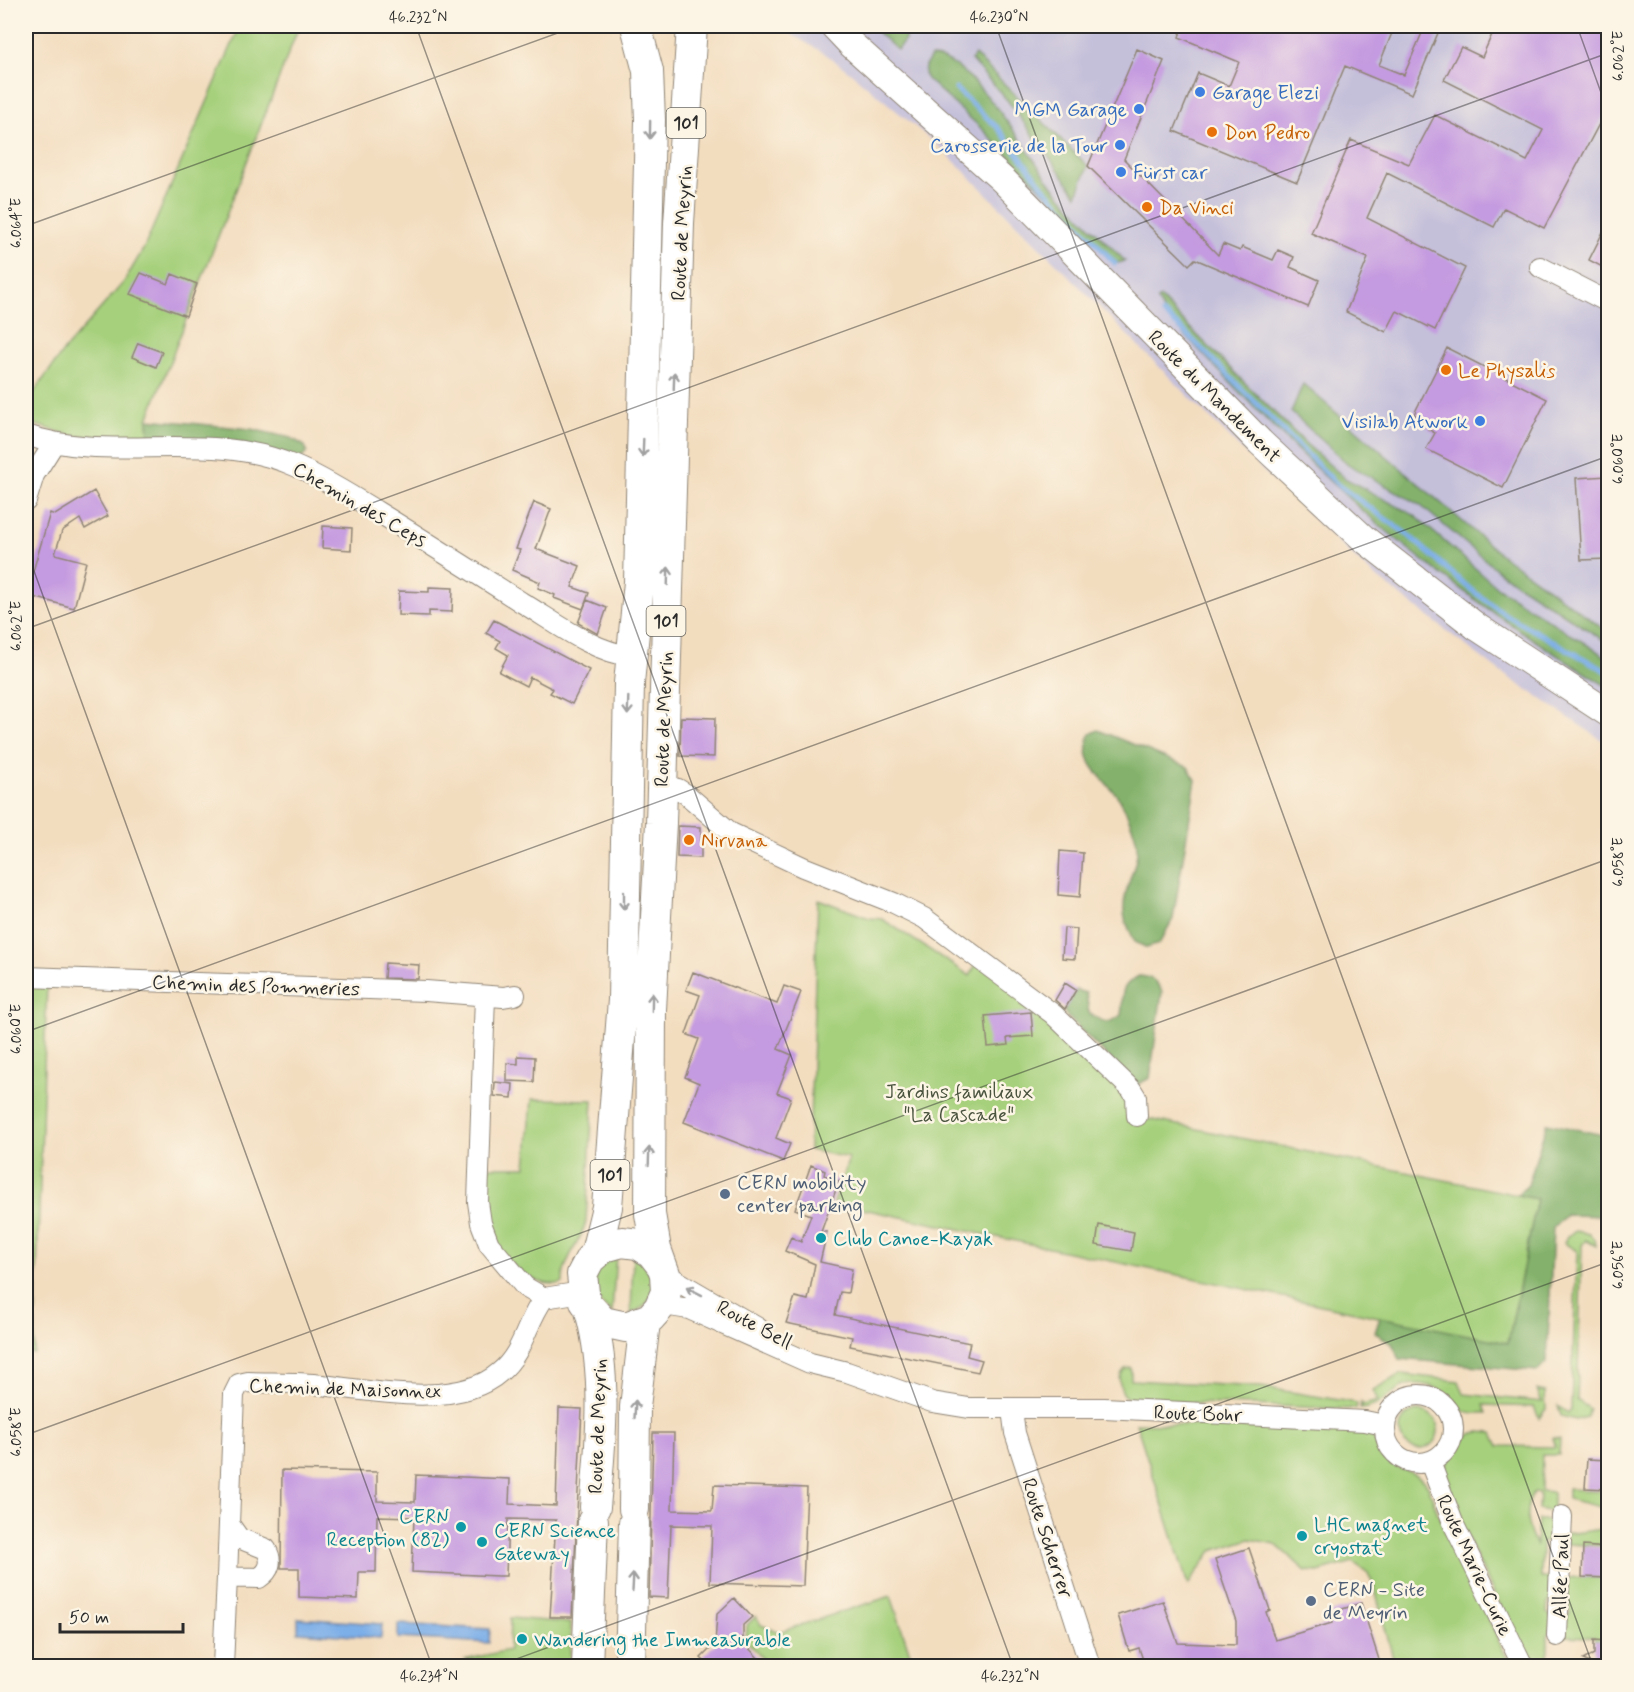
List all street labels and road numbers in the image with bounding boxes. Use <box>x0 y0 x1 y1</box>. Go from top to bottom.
road number: 101 <box>666 108 706 138</box>
street label: Route de Meyrin <box>665 165 700 301</box>
street label: Route du Mandement <box>1141 324 1287 470</box>
street label: Chemin des Ceps <box>287 456 431 555</box>
road number: 101 <box>646 606 686 636</box>
street label: Route de Meyrin <box>649 651 680 787</box>
street label: Chemin des Pommeries <box>151 969 360 1004</box>
road number: 101 <box>590 1160 630 1190</box>
street label: Route Bell <box>712 1294 797 1357</box>
street label: Route de Meyrin <box>583 1358 614 1494</box>
street label: Chemin de Maisonnex <box>249 1373 441 1406</box>
street label: Route Bohr <box>1153 1399 1243 1430</box>
street label: Route Scherrer <box>1014 1475 1079 1603</box>
street label: Route Marie-Curie <box>1429 1491 1518 1641</box>
street label: Allée Paul <box>1547 1533 1576 1619</box>

